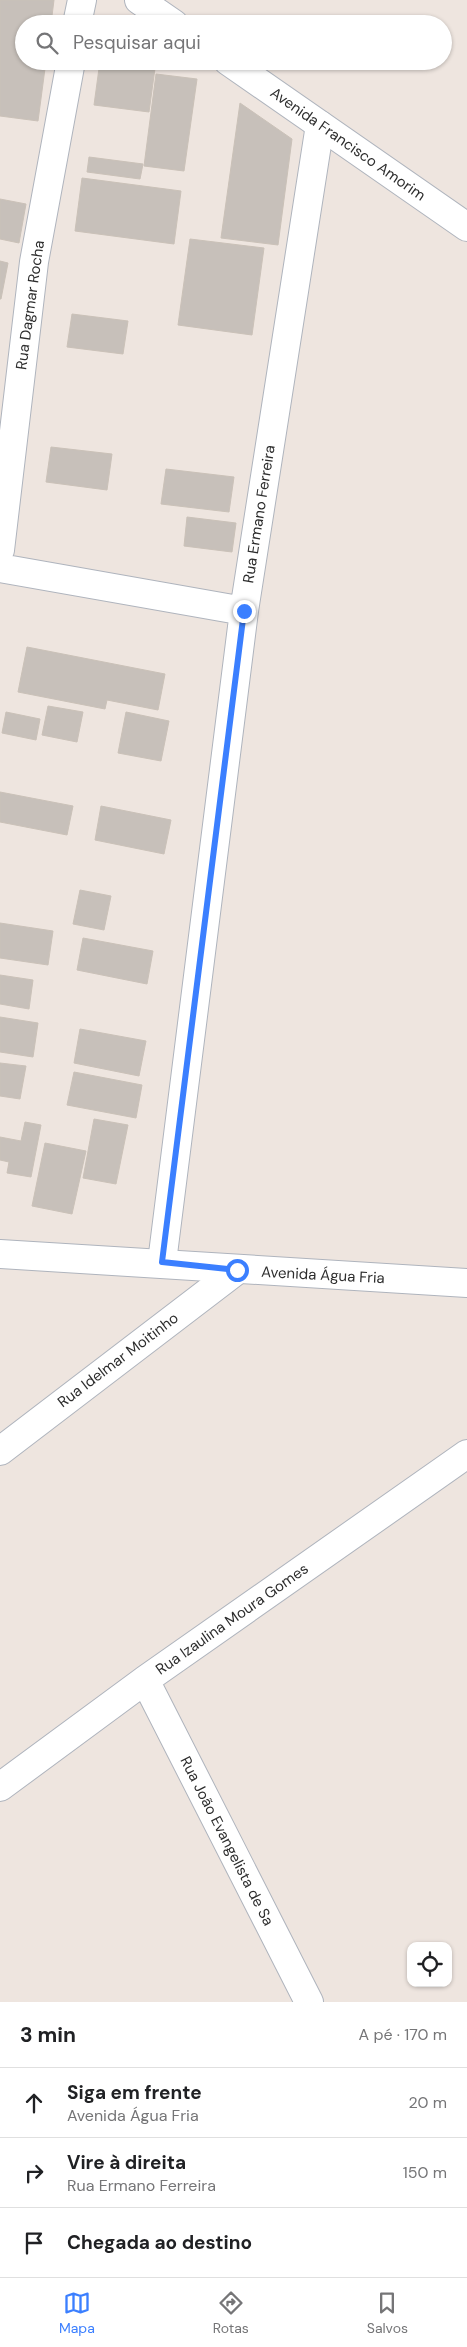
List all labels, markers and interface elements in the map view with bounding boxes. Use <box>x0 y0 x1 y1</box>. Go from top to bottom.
search box <box>15 15 452 70</box>
icon: search <box>33 29 61 57</box>
text: Pesquisar aqui <box>73 30 201 55</box>
street label: Avenida Francisco Amorim <box>266 83 430 205</box>
street label: Rua Dagmar Rocha <box>11 239 49 371</box>
street label: Rua Ermano Ferreira <box>238 444 280 584</box>
route end <box>233 600 256 623</box>
route start <box>226 1259 249 1282</box>
street label: Avenida Água Fria <box>261 1262 385 1288</box>
street label: Rua Idelmar Moitinho <box>54 1308 182 1412</box>
street label: Rua Izaulina Moura Gomes <box>152 1559 312 1679</box>
street label: Rua João Evangelista de Sa <box>176 1753 278 1929</box>
map controls <box>407 1942 452 1987</box>
button: locate <box>407 1942 452 1987</box>
text: 3 min <box>20 2021 76 2049</box>
text: A pé · 170 m <box>359 2024 447 2045</box>
text: Siga em frente <box>67 2080 202 2105</box>
icon: ahead <box>20 2089 48 2117</box>
text: 20 m <box>408 2092 447 2113</box>
text: Avenida Água Fria <box>67 2105 199 2126</box>
text: Vire à direita <box>67 2150 186 2175</box>
icon: right <box>20 2159 48 2187</box>
text: 150 m <box>403 2162 447 2183</box>
text: Rua Ermano Ferreira <box>67 2175 216 2196</box>
icon: arrive <box>20 2229 48 2257</box>
text: Chegada ao destino <box>67 2230 252 2255</box>
tab: Mapa <box>59 2289 95 2337</box>
tab: Rotas <box>213 2289 249 2337</box>
tab: Salvos <box>367 2289 408 2337</box>

